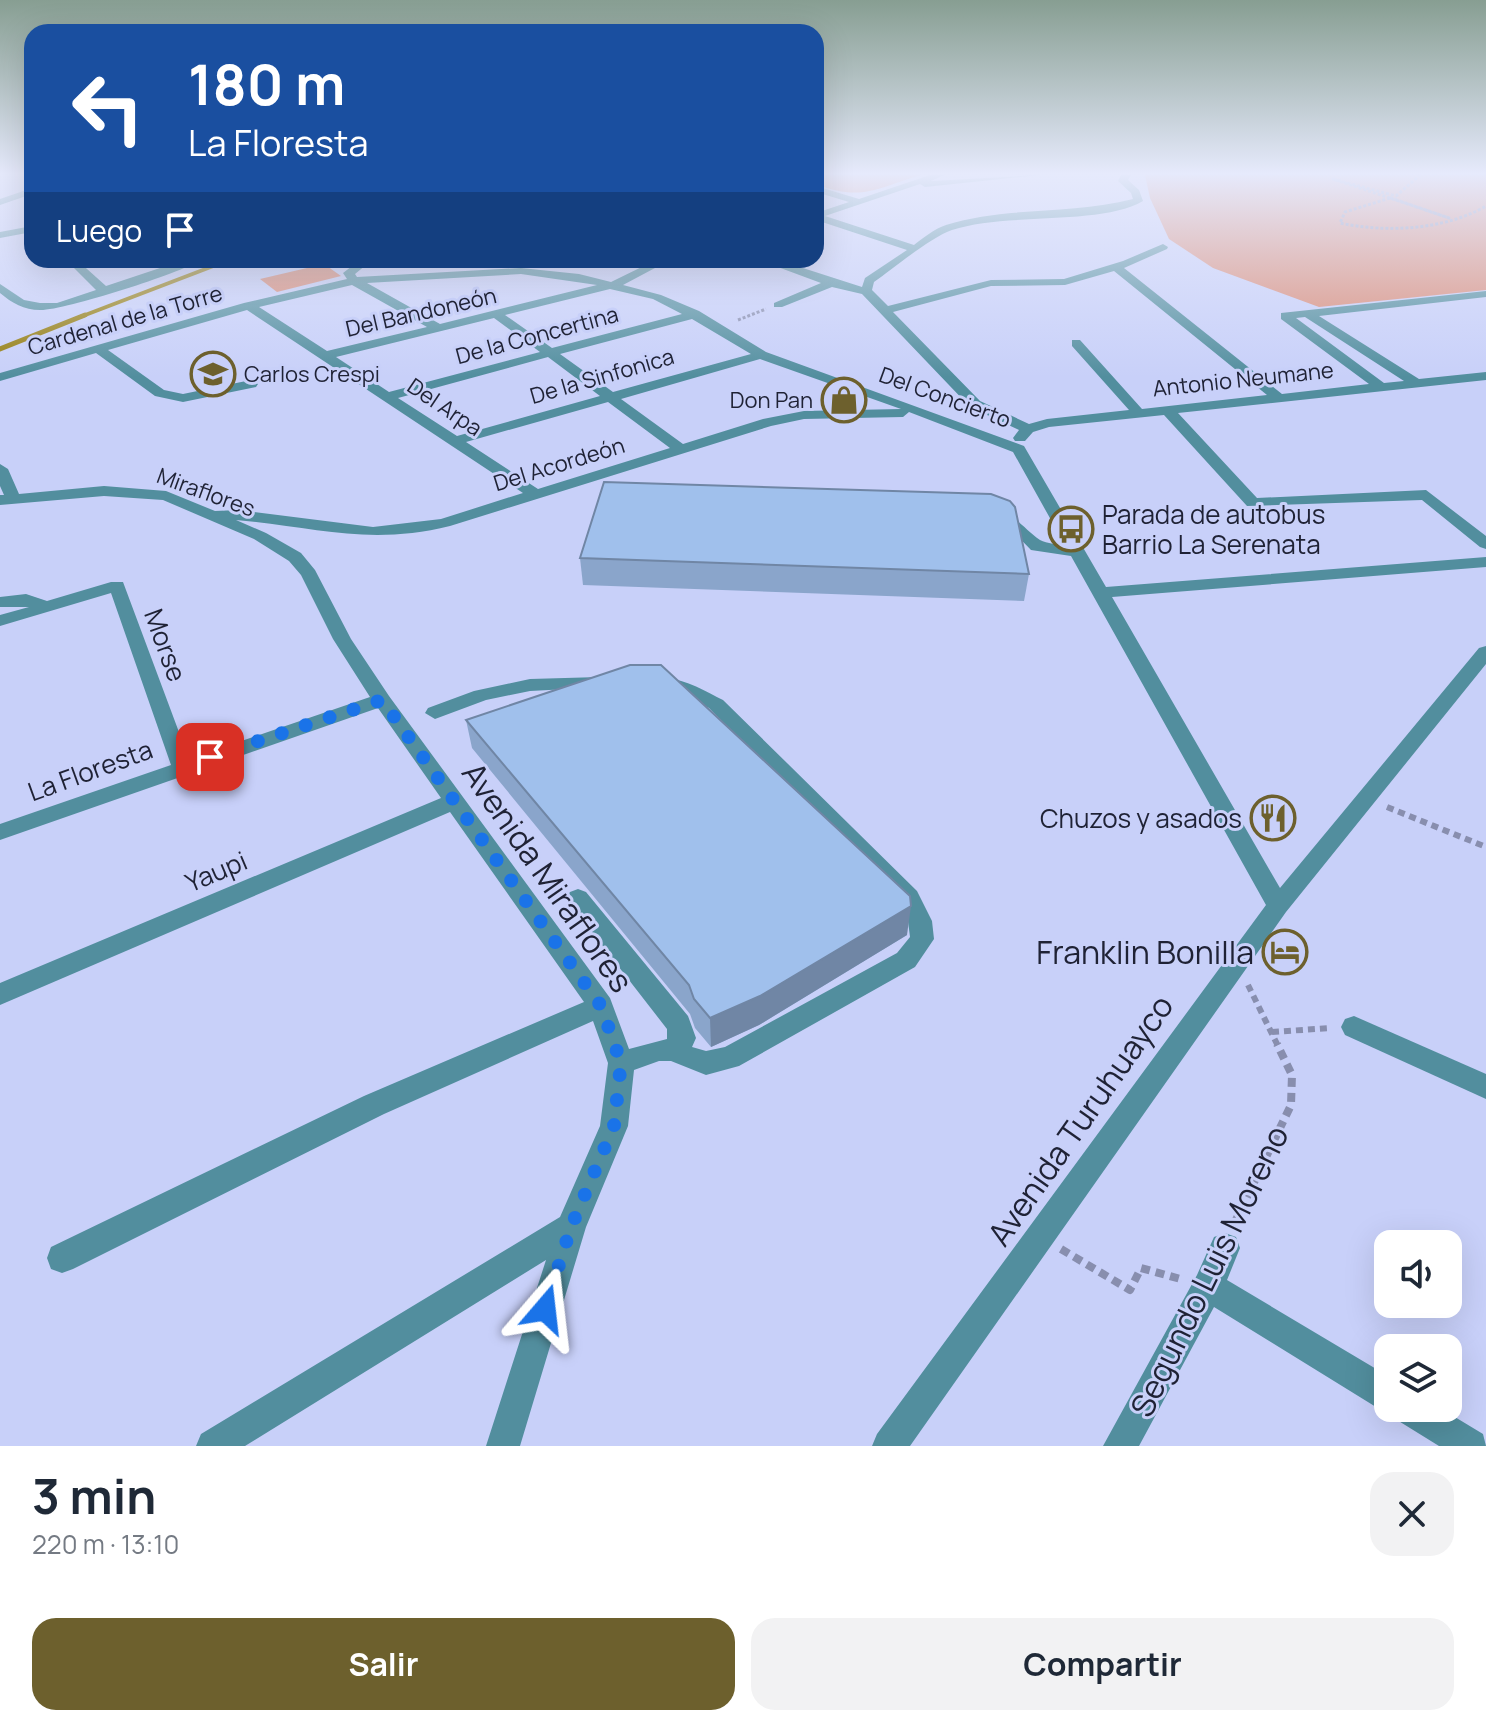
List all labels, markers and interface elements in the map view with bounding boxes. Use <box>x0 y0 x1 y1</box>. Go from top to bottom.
text: 180 m <box>188 45 345 122</box>
icon: left <box>56 56 160 160</box>
text: La Floresta <box>188 118 368 167</box>
icon: arrive <box>158 208 202 252</box>
text: Luego <box>56 210 142 251</box>
street label: Cardenal de la Torre <box>24 278 226 362</box>
street label: Del Bandoneón <box>343 280 499 344</box>
street label: De la Concertina <box>452 299 622 371</box>
street label: De la Sinfonica <box>527 341 677 411</box>
school or university icon: Carlos Crespi <box>189 350 237 398</box>
street label: Antonio Neumane <box>1151 355 1335 403</box>
place label: Carlos Crespi <box>244 359 380 389</box>
street label: Del Concierto <box>875 359 1015 435</box>
street label: Del Arpa <box>402 371 488 443</box>
shop icon: Don Pan <box>820 376 868 424</box>
place label: Don Pan <box>730 385 813 415</box>
street label: Del Acordeón <box>490 430 628 498</box>
street label: Miraflores <box>153 460 259 524</box>
place label: Parada de autobus Barrio La Serenata <box>1102 496 1325 562</box>
bus stop icon: Parada de autobus Barrio La Serenata <box>1047 505 1095 553</box>
street label: Morse <box>136 604 196 686</box>
pin <box>176 723 244 791</box>
street label: La Floresta <box>23 731 157 809</box>
icon: arrive <box>188 735 232 779</box>
street label: Avenida Miraflores <box>452 753 644 1001</box>
restaurant icon: Chuzos y asados <box>1249 794 1297 842</box>
place label: Chuzos y asados <box>1040 800 1242 836</box>
street label: Yaupi <box>180 842 252 900</box>
hotel icon: Franklin Bonilla <box>1261 928 1309 976</box>
place label: Franklin Bonilla <box>1036 930 1254 974</box>
street label: Avenida Turuhuayco <box>977 986 1183 1254</box>
street label: Segundo Luis Moreno <box>1119 1118 1299 1424</box>
map controls <box>1374 1230 1462 1422</box>
button: sound <box>1374 1230 1462 1318</box>
position arrow <box>503 1267 587 1351</box>
button: layers <box>1374 1334 1462 1422</box>
text: 3 min <box>32 1463 156 1528</box>
button: close <box>1370 1472 1454 1556</box>
text: 220 m · 13:10 <box>32 1526 179 1562</box>
button: Salir <box>32 1618 735 1710</box>
button: Compartir <box>751 1618 1454 1710</box>

